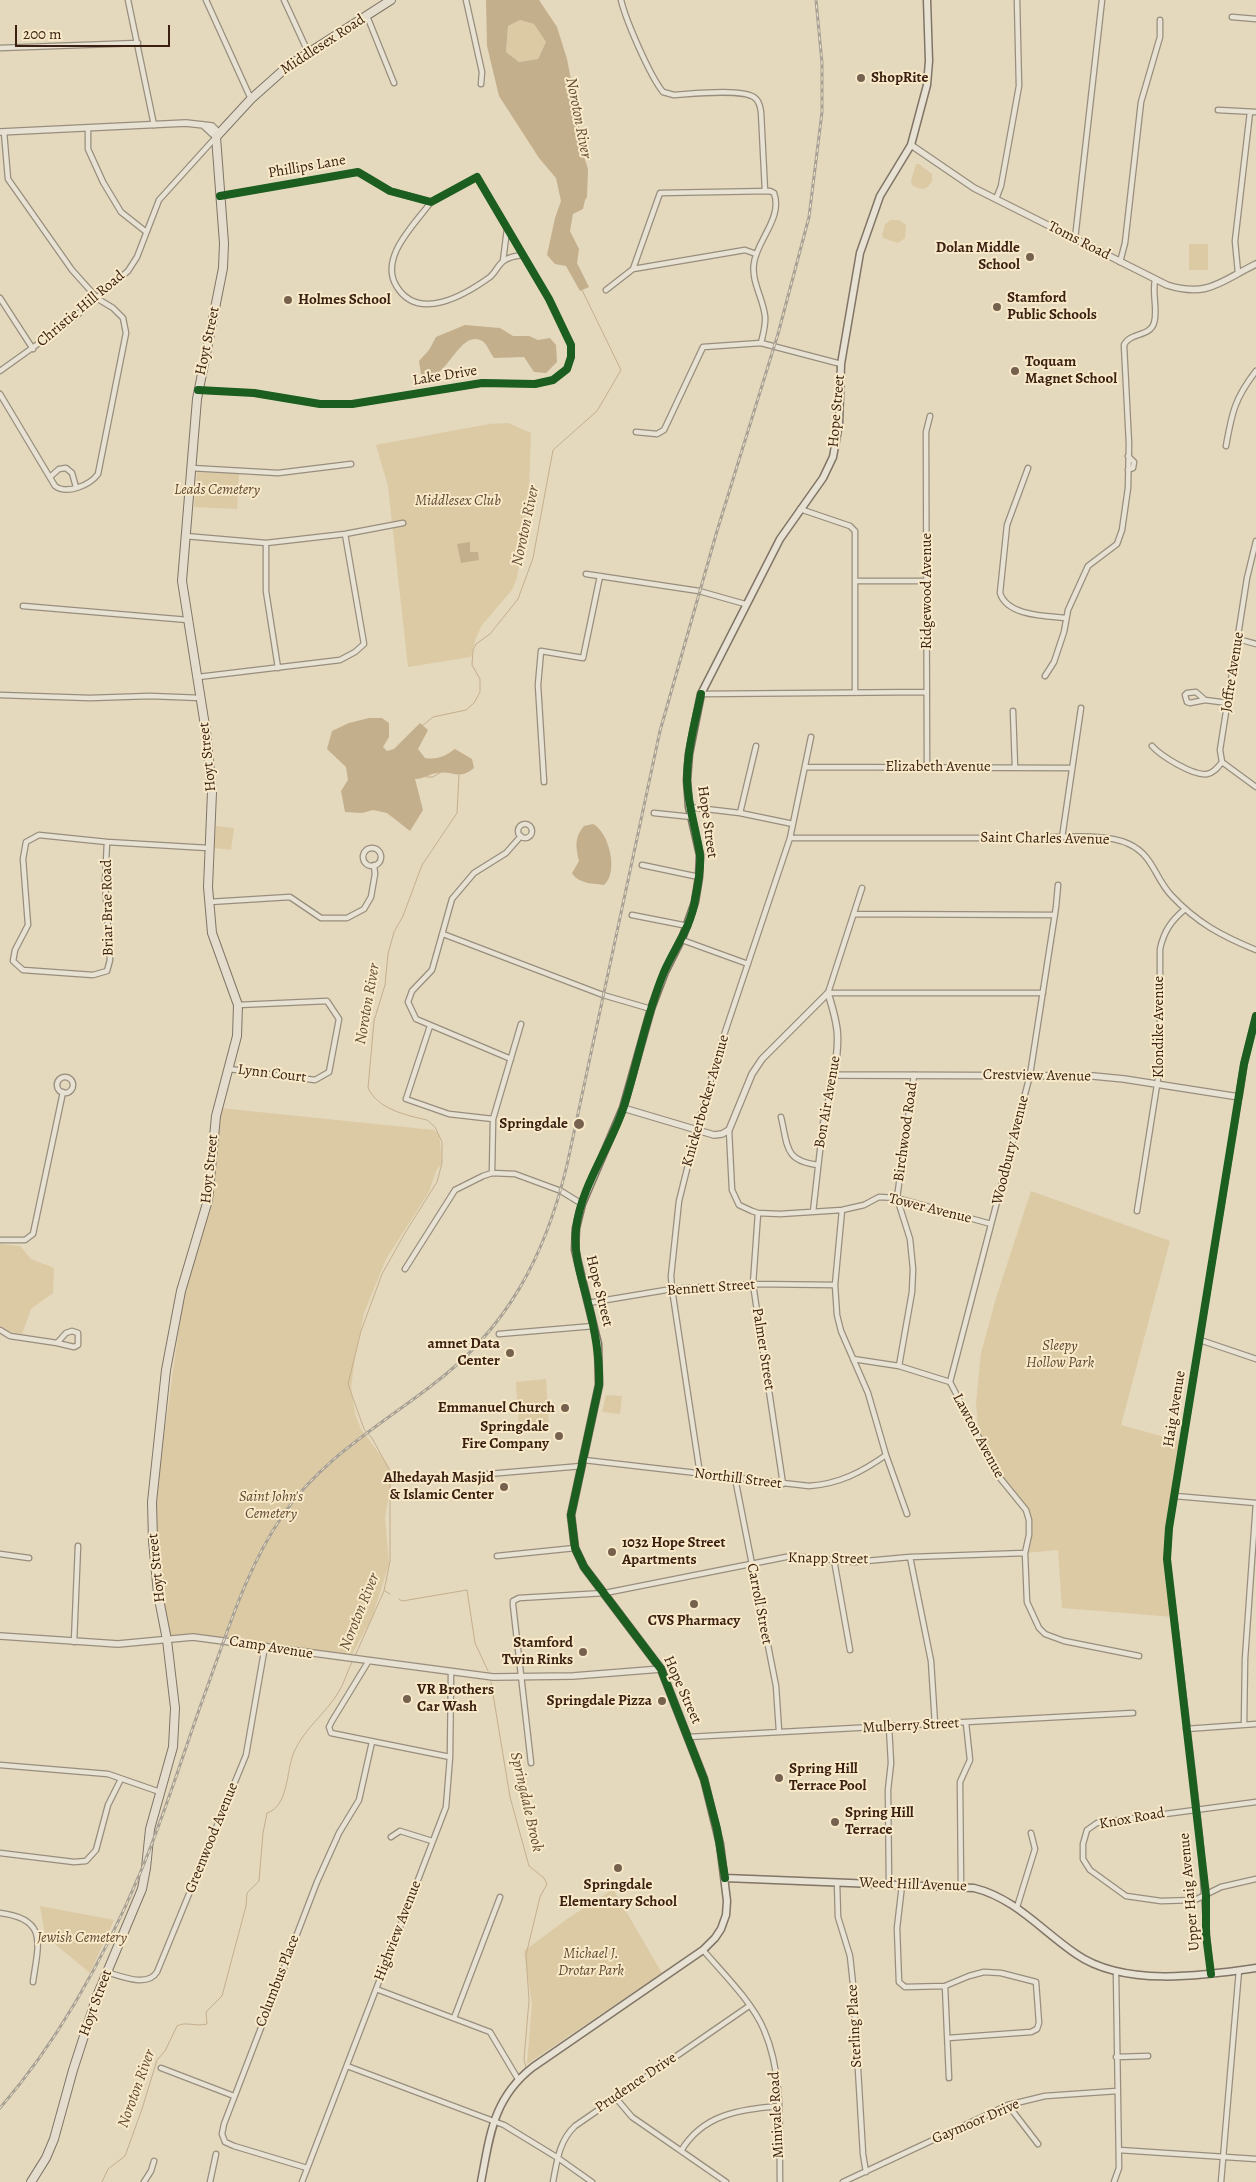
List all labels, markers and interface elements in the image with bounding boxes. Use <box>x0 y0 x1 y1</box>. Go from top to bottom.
street label: Middlesex Road <box>277 11 369 79</box>
scale bar <box>18 15 172 47</box>
text: 200 m <box>23 24 62 44</box>
place label: ShopRite <box>871 69 928 87</box>
marker: ShopRite <box>855 72 867 84</box>
water label: Noroton River <box>561 76 595 160</box>
street label: Phillips Lane <box>267 151 347 183</box>
street label: Toms Road <box>1045 218 1113 264</box>
place label: Dolan Middle School <box>936 239 1020 274</box>
marker: Dolan Middle School <box>1024 251 1036 263</box>
street label: Christie Hill Road <box>33 267 129 351</box>
place label: Stamford Public Schools <box>1007 289 1097 324</box>
place label: Holmes School <box>298 291 391 309</box>
marker: Holmes School <box>282 294 294 306</box>
marker: Stamford Public Schools <box>991 301 1003 313</box>
street label: Hoyt Street <box>192 305 224 377</box>
place label: Toquam Magnet School <box>1025 353 1117 388</box>
street label: Lake Drive <box>411 362 479 390</box>
marker: Toquam Magnet School <box>1009 365 1021 377</box>
street label: Hope Street <box>825 374 849 448</box>
park label: Leads Cemetery <box>174 481 260 499</box>
water label: Noroton River <box>508 484 544 568</box>
park label: Middlesex Club <box>415 492 501 510</box>
street label: Ridgewood Avenue <box>918 533 936 649</box>
street label: Joffre Avenue <box>1218 631 1248 713</box>
street label: Hoyt Street <box>195 721 221 793</box>
street label: Elizabeth Avenue <box>885 758 991 776</box>
street label: Hope Street <box>693 785 721 859</box>
street label: Saint Charles Avenue <box>980 829 1110 849</box>
street label: Briar Brae Road <box>98 859 118 957</box>
water label: Noroton River <box>351 962 385 1046</box>
street label: Klondike Avenue <box>1150 976 1168 1078</box>
street label: Knickerbocker Avenue <box>679 1033 733 1169</box>
street label: Bon Air Avenue <box>811 1054 845 1150</box>
street label: Lynn Court <box>237 1061 307 1087</box>
street label: Crestview Avenue <box>983 1066 1091 1086</box>
street label: Birchwood Road <box>890 1081 922 1183</box>
street label: Woodbury Avenue <box>989 1094 1033 1206</box>
place label: Springdale <box>499 1115 568 1133</box>
marker: Springdale <box>572 1117 586 1131</box>
street label: Hoyt Street <box>197 1133 223 1205</box>
street label: Tower Avenue <box>887 1190 973 1228</box>
street label: Hope Street <box>581 1253 617 1329</box>
street label: Bennett Street <box>666 1276 756 1300</box>
street label: Palmer Street <box>748 1306 778 1392</box>
place label: amnet Data Center <box>427 1335 500 1370</box>
park label: Sleepy Hollow Park <box>1026 1337 1094 1372</box>
marker: amnet Data Center <box>504 1347 516 1359</box>
street label: Haig Avenue <box>1160 1369 1190 1449</box>
street label: Lawton Avenue <box>948 1391 1008 1481</box>
place label: Emmanuel Church <box>438 1399 555 1417</box>
marker: Emmanuel Church <box>559 1402 571 1414</box>
place label: Springdale Fire Company <box>462 1418 549 1453</box>
marker: Springdale Fire Company <box>553 1430 565 1442</box>
street label: Northill Street <box>693 1465 783 1493</box>
place label: Alhedayah Masjid & Islamic Center <box>384 1469 494 1504</box>
marker: Alhedayah Masjid & Islamic Center <box>498 1481 510 1493</box>
park label: Saint John's Cemetery <box>239 1488 303 1523</box>
street label: Hoyt Street <box>144 1532 170 1604</box>
place label: 1032 Hope Street Apartments <box>622 1534 725 1569</box>
marker: 1032 Hope Street Apartments <box>606 1546 618 1558</box>
street label: Knapp Street <box>788 1549 868 1569</box>
street label: Carroll Street <box>742 1562 776 1646</box>
water label: Noroton River <box>336 1570 384 1654</box>
marker: CVS Pharmacy <box>688 1598 700 1610</box>
place label: CVS Pharmacy <box>648 1612 740 1630</box>
street label: Camp Avenue <box>228 1633 314 1663</box>
place label: Stamford Twin Rinks <box>502 1634 573 1669</box>
marker: Stamford Twin Rinks <box>577 1646 589 1658</box>
street label: Hope Street <box>659 1653 705 1727</box>
place label: VR Brothers Car Wash <box>417 1681 494 1716</box>
place label: Springdale Pizza <box>547 1692 652 1710</box>
marker: VR Brothers Car Wash <box>401 1693 413 1705</box>
marker: Springdale Pizza <box>656 1695 668 1707</box>
street label: Mulberry Street <box>862 1714 960 1738</box>
water label: Springdale Brook <box>505 1750 547 1854</box>
place label: Spring Hill Terrace Pool <box>789 1760 867 1795</box>
marker: Spring Hill Terrace Pool <box>773 1772 785 1784</box>
street label: Greenwood Avenue <box>182 1780 242 1896</box>
place label: Spring Hill Terrace <box>845 1804 914 1839</box>
street label: Knox Road <box>1098 1804 1166 1834</box>
marker: Spring Hill Terrace <box>829 1816 841 1828</box>
street label: Upper Haig Avenue <box>1176 1832 1204 1952</box>
marker: Springdale Elementary School <box>612 1862 624 1874</box>
street label: Weed Hill Avenue <box>859 1874 967 1896</box>
place label: Springdale Elementary School <box>559 1876 677 1911</box>
street label: Highview Avenue <box>371 1878 425 1984</box>
park label: Jewish Cemetery <box>37 1929 127 1947</box>
street label: Columbus Place <box>252 1932 304 2030</box>
park label: Michael J. Drotar Park <box>558 1945 624 1980</box>
street label: Hoyt Street <box>76 1967 116 2039</box>
street label: Sterling Place <box>844 1984 866 2068</box>
water label: Noroton River <box>114 2047 160 2131</box>
street label: Prudence Drive <box>592 2049 680 2117</box>
street label: Minivale Road <box>766 2071 788 2159</box>
street label: Gaymoor Drive <box>930 2096 1022 2148</box>

